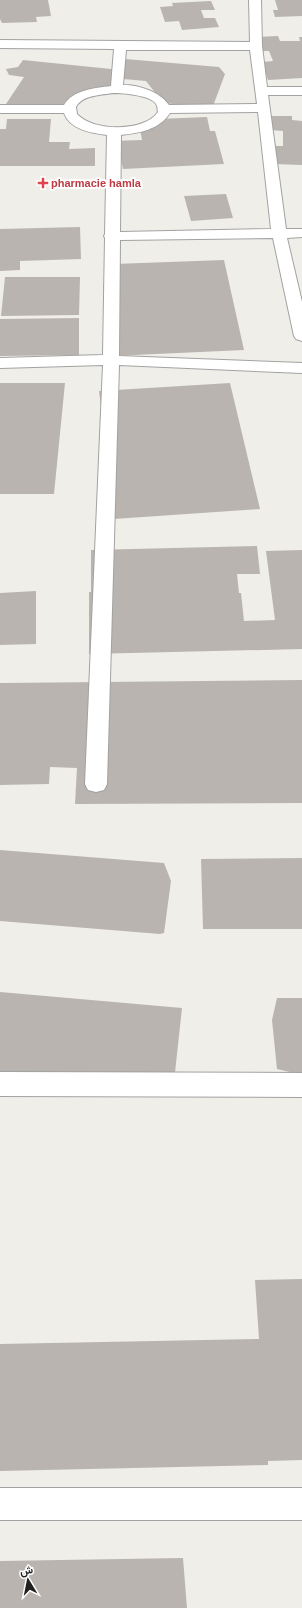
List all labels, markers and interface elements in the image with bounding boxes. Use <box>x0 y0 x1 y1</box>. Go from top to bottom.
place label: pharmacie hamla <box>51 177 142 189</box>
marker: pharmacie hamla <box>38 178 48 188</box>
north arrow <box>8 1560 48 1600</box>
text: ش <box>19 1563 34 1578</box>

